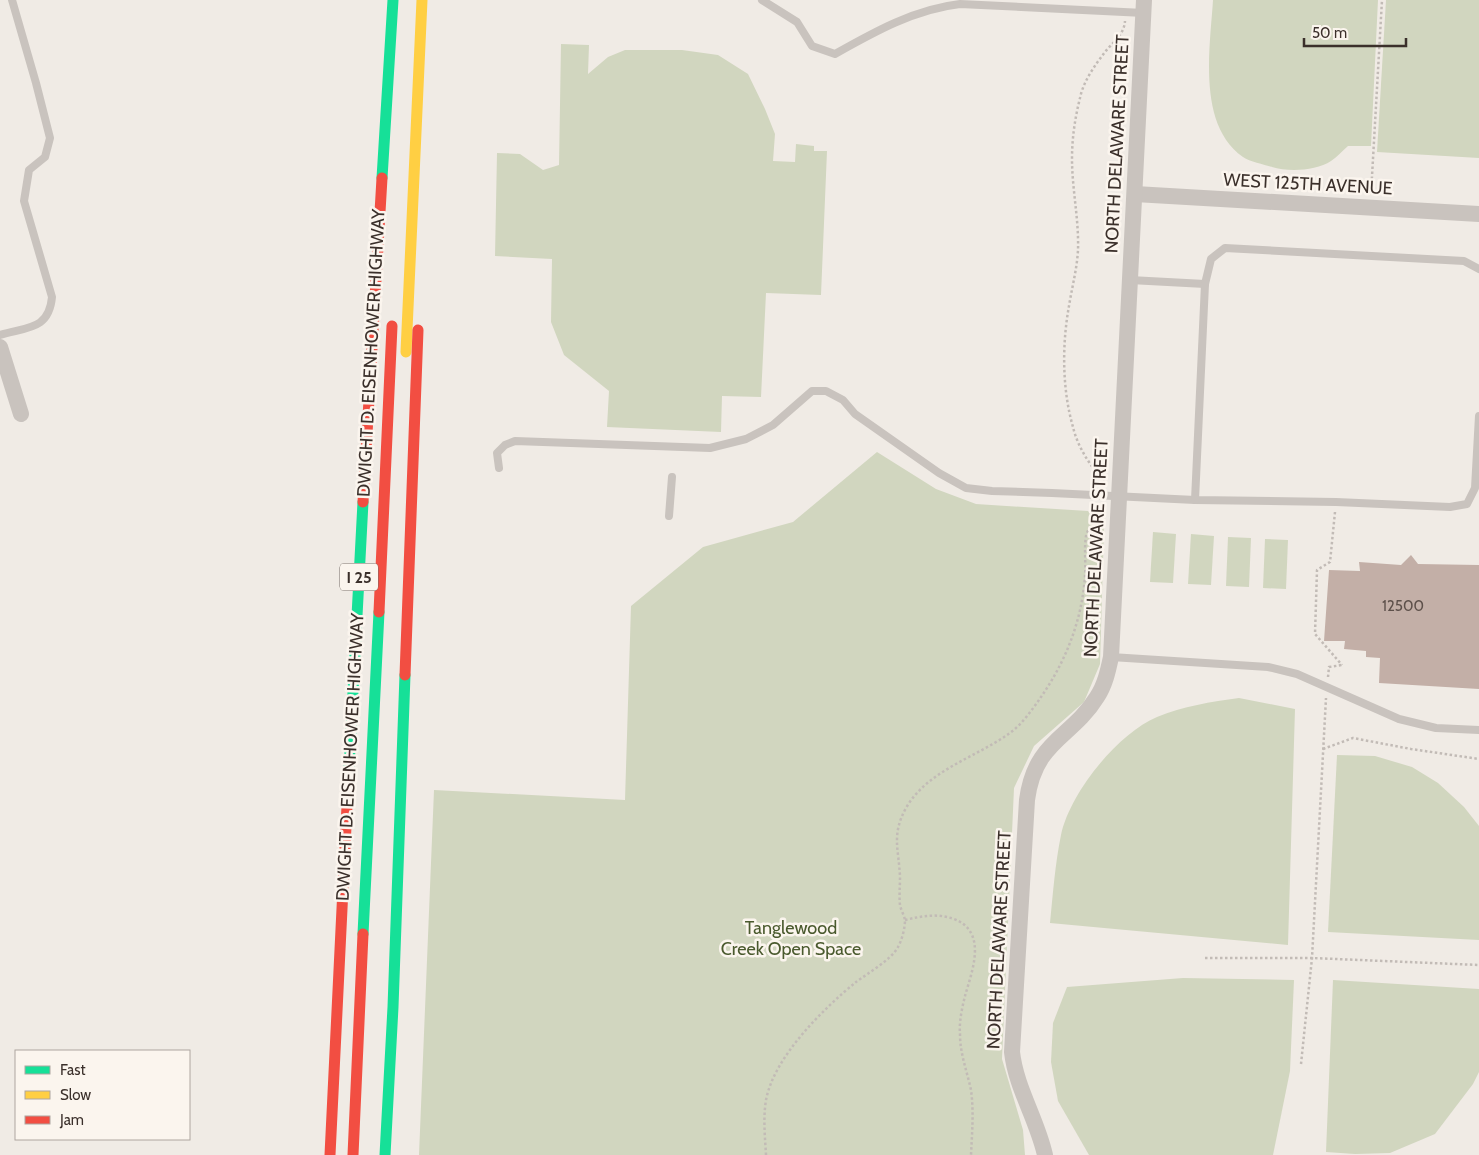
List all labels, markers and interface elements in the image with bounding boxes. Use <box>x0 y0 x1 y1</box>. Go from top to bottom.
scale bar <box>1304 15 1406 47</box>
text: 50 m <box>1312 24 1347 42</box>
street label: NORTH DELAWARE STREET <box>1100 34 1134 254</box>
street label: WEST 125TH AVENUE <box>1223 169 1393 199</box>
street label: DWIGHT D. EISENHOWER HIGHWAY <box>352 208 390 498</box>
street label: NORTH DELAWARE STREET <box>1079 438 1113 658</box>
road number: I 25 <box>340 564 378 590</box>
house number: 12500 <box>1382 597 1424 615</box>
street label: DWIGHT D. EISENHOWER HIGHWAY <box>331 612 369 902</box>
street label: NORTH DELAWARE STREET <box>982 830 1016 1050</box>
park label: Tanglewood Creek Open Space <box>721 917 861 960</box>
legend <box>15 1050 190 1140</box>
text: Fast <box>60 1061 85 1079</box>
text: Slow <box>60 1086 91 1104</box>
text: Jam <box>59 1111 84 1129</box>

